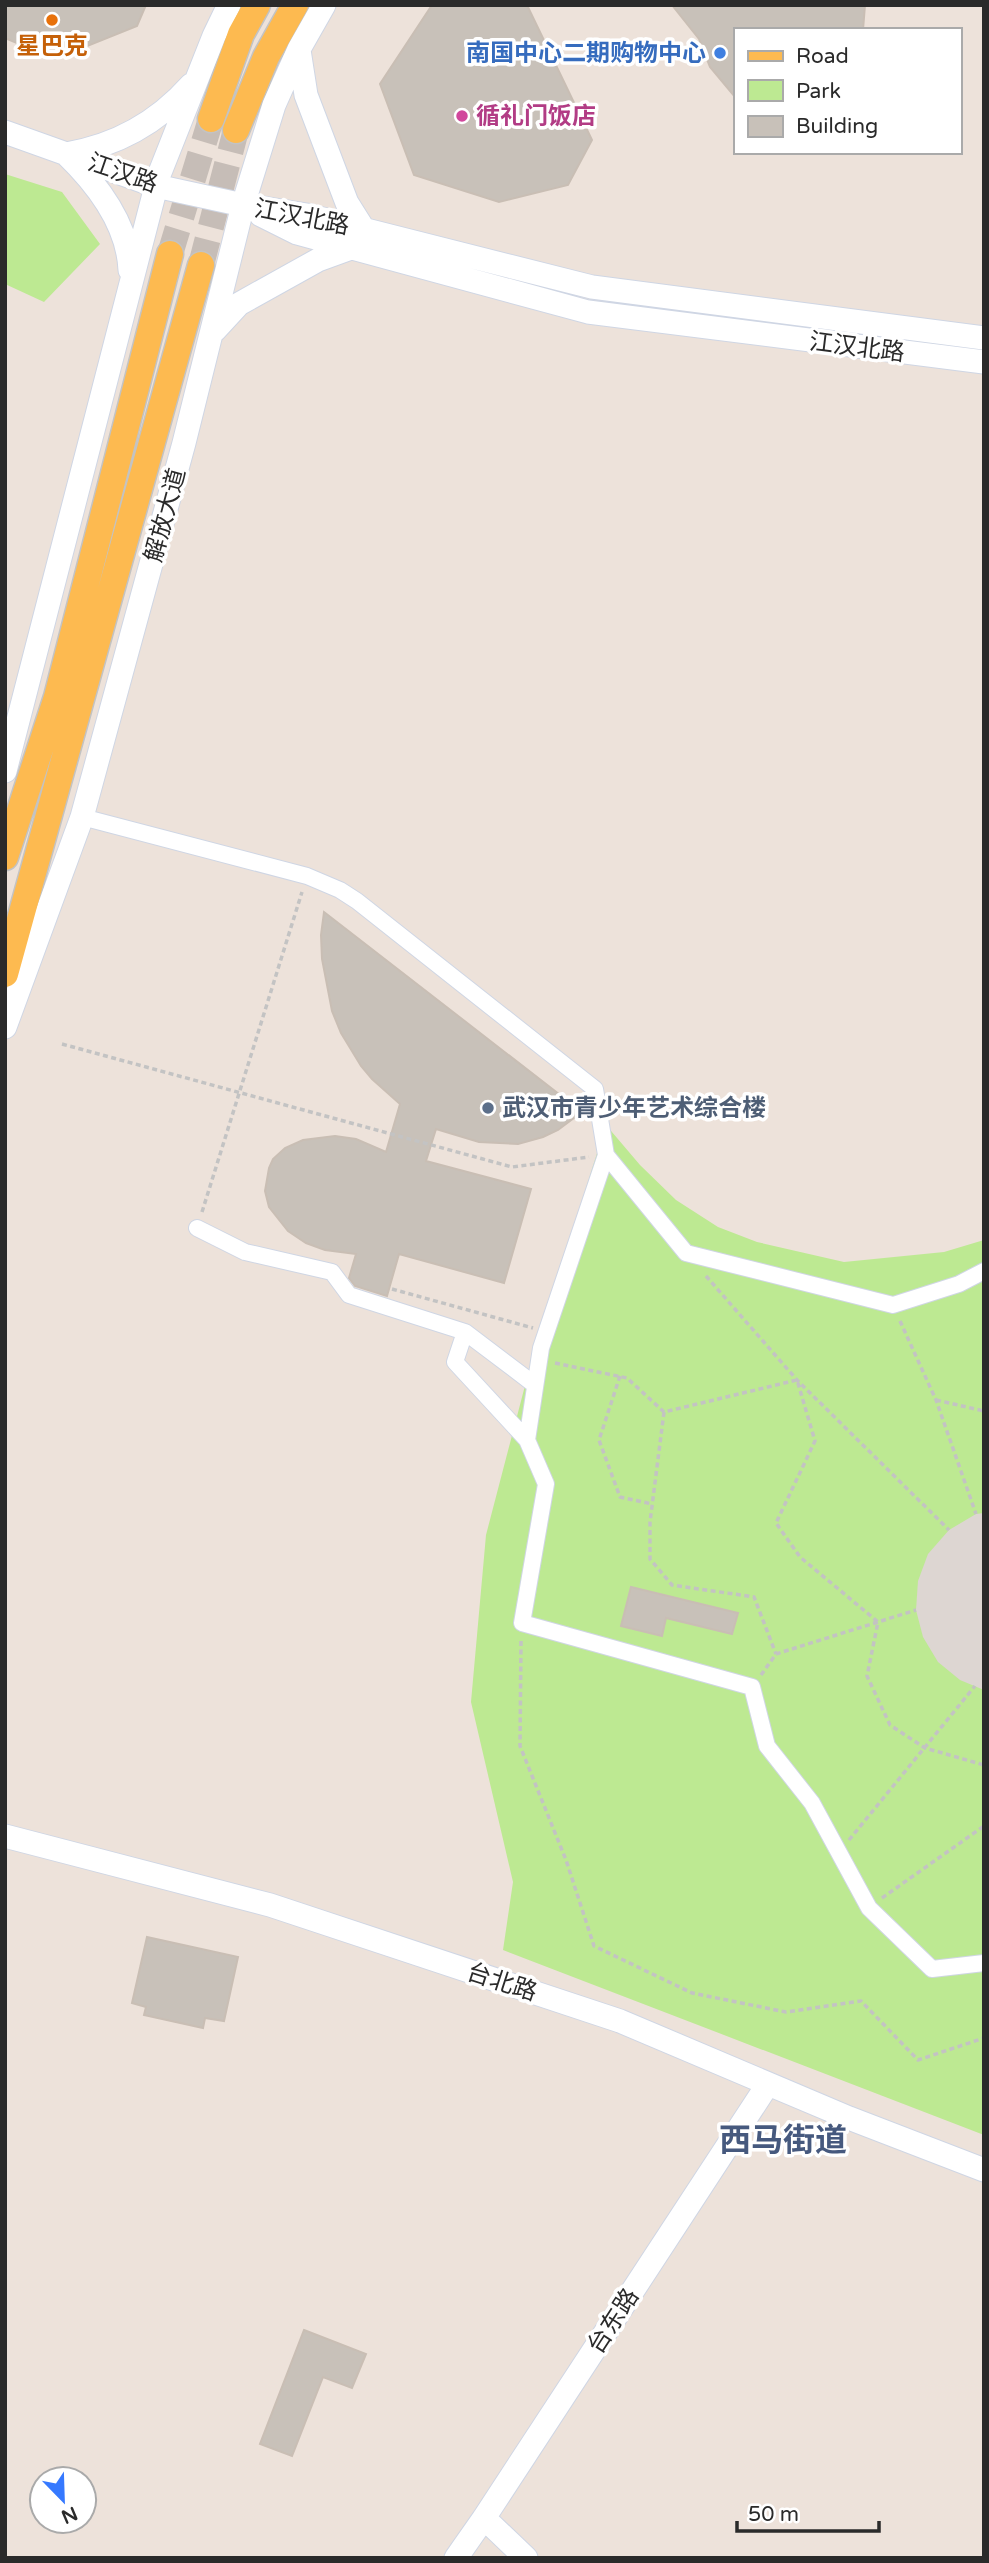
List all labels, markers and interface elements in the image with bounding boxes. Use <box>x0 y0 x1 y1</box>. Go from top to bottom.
marker: 星巴克 <box>44 12 60 28</box>
legend <box>734 28 961 154</box>
place label: 星巴克 <box>16 32 88 61</box>
place label: 南国中心二期购物中心 <box>466 39 706 68</box>
text: Road <box>796 44 849 69</box>
marker: 南国中心二期购物中心 <box>712 45 728 61</box>
text: Park <box>796 79 841 104</box>
place label: 循礼门饭店 <box>476 102 596 131</box>
marker: 循礼门饭店 <box>454 108 470 124</box>
text: Building <box>796 114 878 139</box>
street label: 江汉路 <box>84 148 162 199</box>
street label: 江汉北路 <box>252 194 352 241</box>
street label: 江汉北路 <box>808 327 906 368</box>
street label: 解放大道 <box>139 465 192 565</box>
place label: 武汉市青少年艺术综合楼 <box>502 1094 766 1123</box>
marker: 武汉市青少年艺术综合楼 <box>480 1100 496 1116</box>
street label: 台北路 <box>463 1958 541 2007</box>
district label: 西马街道 <box>719 2122 847 2160</box>
street label: 台东路 <box>582 2283 645 2359</box>
north arrow <box>28 2465 98 2535</box>
scale bar <box>737 2490 879 2534</box>
text: N <box>58 2502 81 2528</box>
text: 50 m <box>748 2502 799 2527</box>

